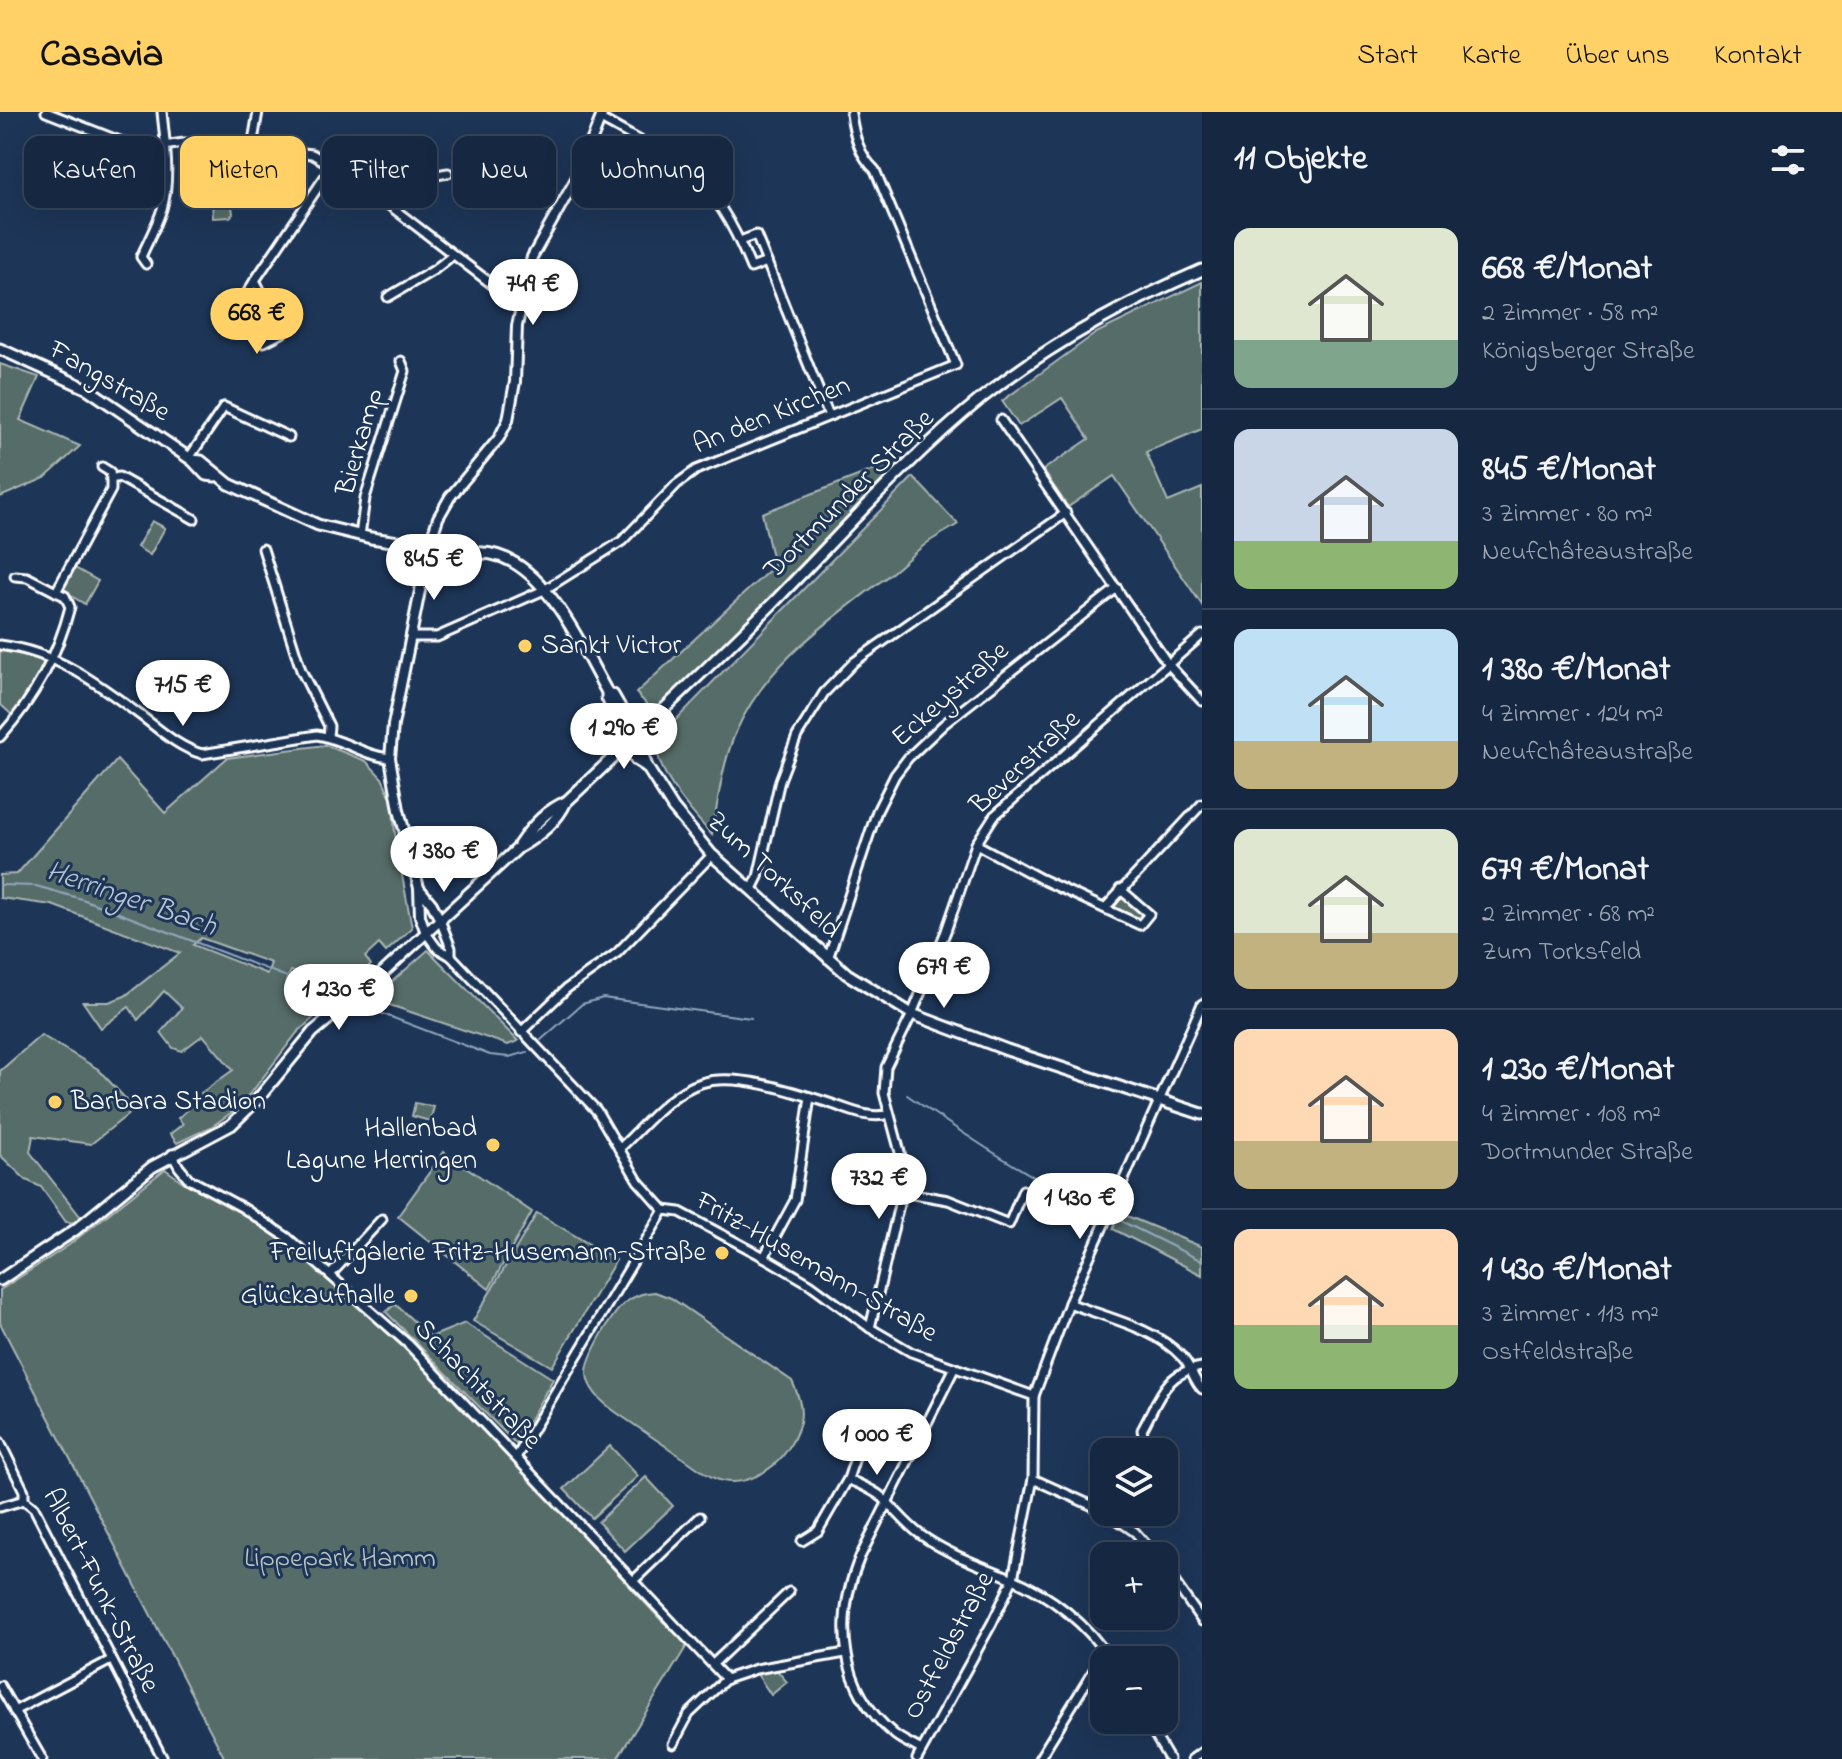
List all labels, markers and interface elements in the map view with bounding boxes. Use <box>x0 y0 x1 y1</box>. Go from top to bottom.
text: Casavia <box>40 28 163 84</box>
text: Start <box>1357 36 1418 77</box>
text: Karte <box>1462 36 1521 77</box>
text: Über uns <box>1565 36 1670 77</box>
text: Kontakt <box>1714 36 1802 77</box>
text: 11 Objekte <box>1234 135 1367 185</box>
chip: Kaufen <box>24 136 164 208</box>
chip: Mieten <box>180 136 306 208</box>
chip: Filter <box>322 136 437 208</box>
chip: Neu <box>453 136 556 208</box>
chip: Wohnung <box>572 136 733 208</box>
icon: filters <box>1766 138 1810 182</box>
text: 668 €/Monat <box>1482 245 1652 295</box>
pin: 749 € <box>477 259 589 327</box>
icon: home <box>1298 260 1394 356</box>
text: 749 € <box>506 266 560 304</box>
pin: 668 € <box>201 288 313 356</box>
text: 668 € <box>228 295 286 333</box>
text: 2 Zimmer · 58 m² <box>1482 295 1659 333</box>
street label: Fangstraße <box>40 330 178 434</box>
text: Königsberger Straße <box>1482 333 1695 371</box>
street label: An den Kirchen <box>687 366 857 466</box>
street label: Bierkamp <box>326 384 396 501</box>
street label: Dortmunder Straße <box>755 400 945 590</box>
text: 845 €/Monat <box>1482 446 1656 496</box>
icon: home <box>1298 461 1394 557</box>
text: 3 Zimmer · 80 m² <box>1482 496 1653 534</box>
pin: 845 € <box>378 534 490 602</box>
text: Neufchâteaustraße <box>1482 534 1693 572</box>
text: 845 € <box>404 541 464 579</box>
place label: Sankt Victor <box>541 626 682 667</box>
street label: Eckeystraße <box>883 632 1019 758</box>
marker: Sankt Victor <box>516 637 534 655</box>
text: 1 380 €/Monat <box>1482 646 1670 696</box>
pin: 715 € <box>127 660 239 728</box>
icon: home <box>1298 661 1394 757</box>
text: 715 € <box>154 667 212 705</box>
text: 4 Zimmer · 124 m² <box>1482 696 1664 734</box>
street label: Beverstraße <box>960 700 1091 826</box>
pin: 1 290 € <box>550 703 698 771</box>
text: 1 290 € <box>588 710 660 748</box>
text: Neufchâteaustraße <box>1482 734 1693 772</box>
street label: Zum Torksfeld <box>696 803 850 950</box>
pin: 1 380 € <box>370 826 518 894</box>
text: 1 380 € <box>408 833 480 871</box>
text: 679 €/Monat <box>1482 846 1649 896</box>
water label: Herringer Bach <box>40 850 223 950</box>
icon: home <box>1298 861 1394 957</box>
text: 2 Zimmer · 68 m² <box>1482 896 1655 934</box>
text: Zum Torksfeld <box>1482 934 1641 972</box>
pin: 679 € <box>888 942 1000 1010</box>
text: 679 € <box>917 949 971 987</box>
pin: 1 230 € <box>265 964 413 1032</box>
text: 1 230 € <box>302 971 376 1009</box>
text: 1 230 €/Monat <box>1482 1046 1675 1096</box>
icon: home <box>1298 1061 1394 1157</box>
place label: Barbara Stadion <box>70 1082 266 1123</box>
marker: Barbara Stadion <box>46 1093 64 1111</box>
text: 4 Zimmer · 108 m² <box>1482 1096 1661 1134</box>
place label: Hallenbad Lagune Herringen <box>286 1109 477 1182</box>
text: Dortmunder Straße <box>1482 1134 1693 1172</box>
marker: Hallenbad Lagune Herringen <box>484 1136 502 1154</box>
pin: 732 € <box>823 1153 935 1221</box>
text: 732 € <box>850 1160 909 1198</box>
pin: 1 430 € <box>1006 1173 1154 1241</box>
text: 1 430 € <box>1044 1180 1116 1218</box>
street label: Fritz-Husemann-Straße <box>686 1181 945 1354</box>
place label: Freiluftgalerie Fritz-Husemann-Straße <box>269 1233 706 1274</box>
marker: Freiluftgalerie Fritz-Husemann-Straße <box>713 1244 731 1262</box>
text: 1 430 €/Monat <box>1482 1246 1672 1296</box>
icon: home <box>1298 1261 1394 1357</box>
place label: Glückaufhalle <box>240 1276 395 1317</box>
marker: Glückaufhalle <box>402 1287 420 1305</box>
text: 3 Zimmer · 113 m² <box>1482 1296 1659 1334</box>
street label: Schachtstraße <box>404 1310 551 1460</box>
text: Ostfeldstraße <box>1482 1334 1633 1372</box>
pin: 1 000 € <box>803 1409 951 1477</box>
text: 1 000 € <box>840 1416 914 1454</box>
map controls <box>1090 1438 1178 1734</box>
button: layers <box>1090 1438 1178 1526</box>
street label: Albert-Funk-Straße <box>31 1481 170 1701</box>
park label: Lippepark Hamm <box>244 1539 436 1580</box>
button: + <box>1090 1542 1178 1630</box>
street label: Ostfeldstraße <box>894 1564 1006 1727</box>
button: − <box>1090 1646 1178 1734</box>

